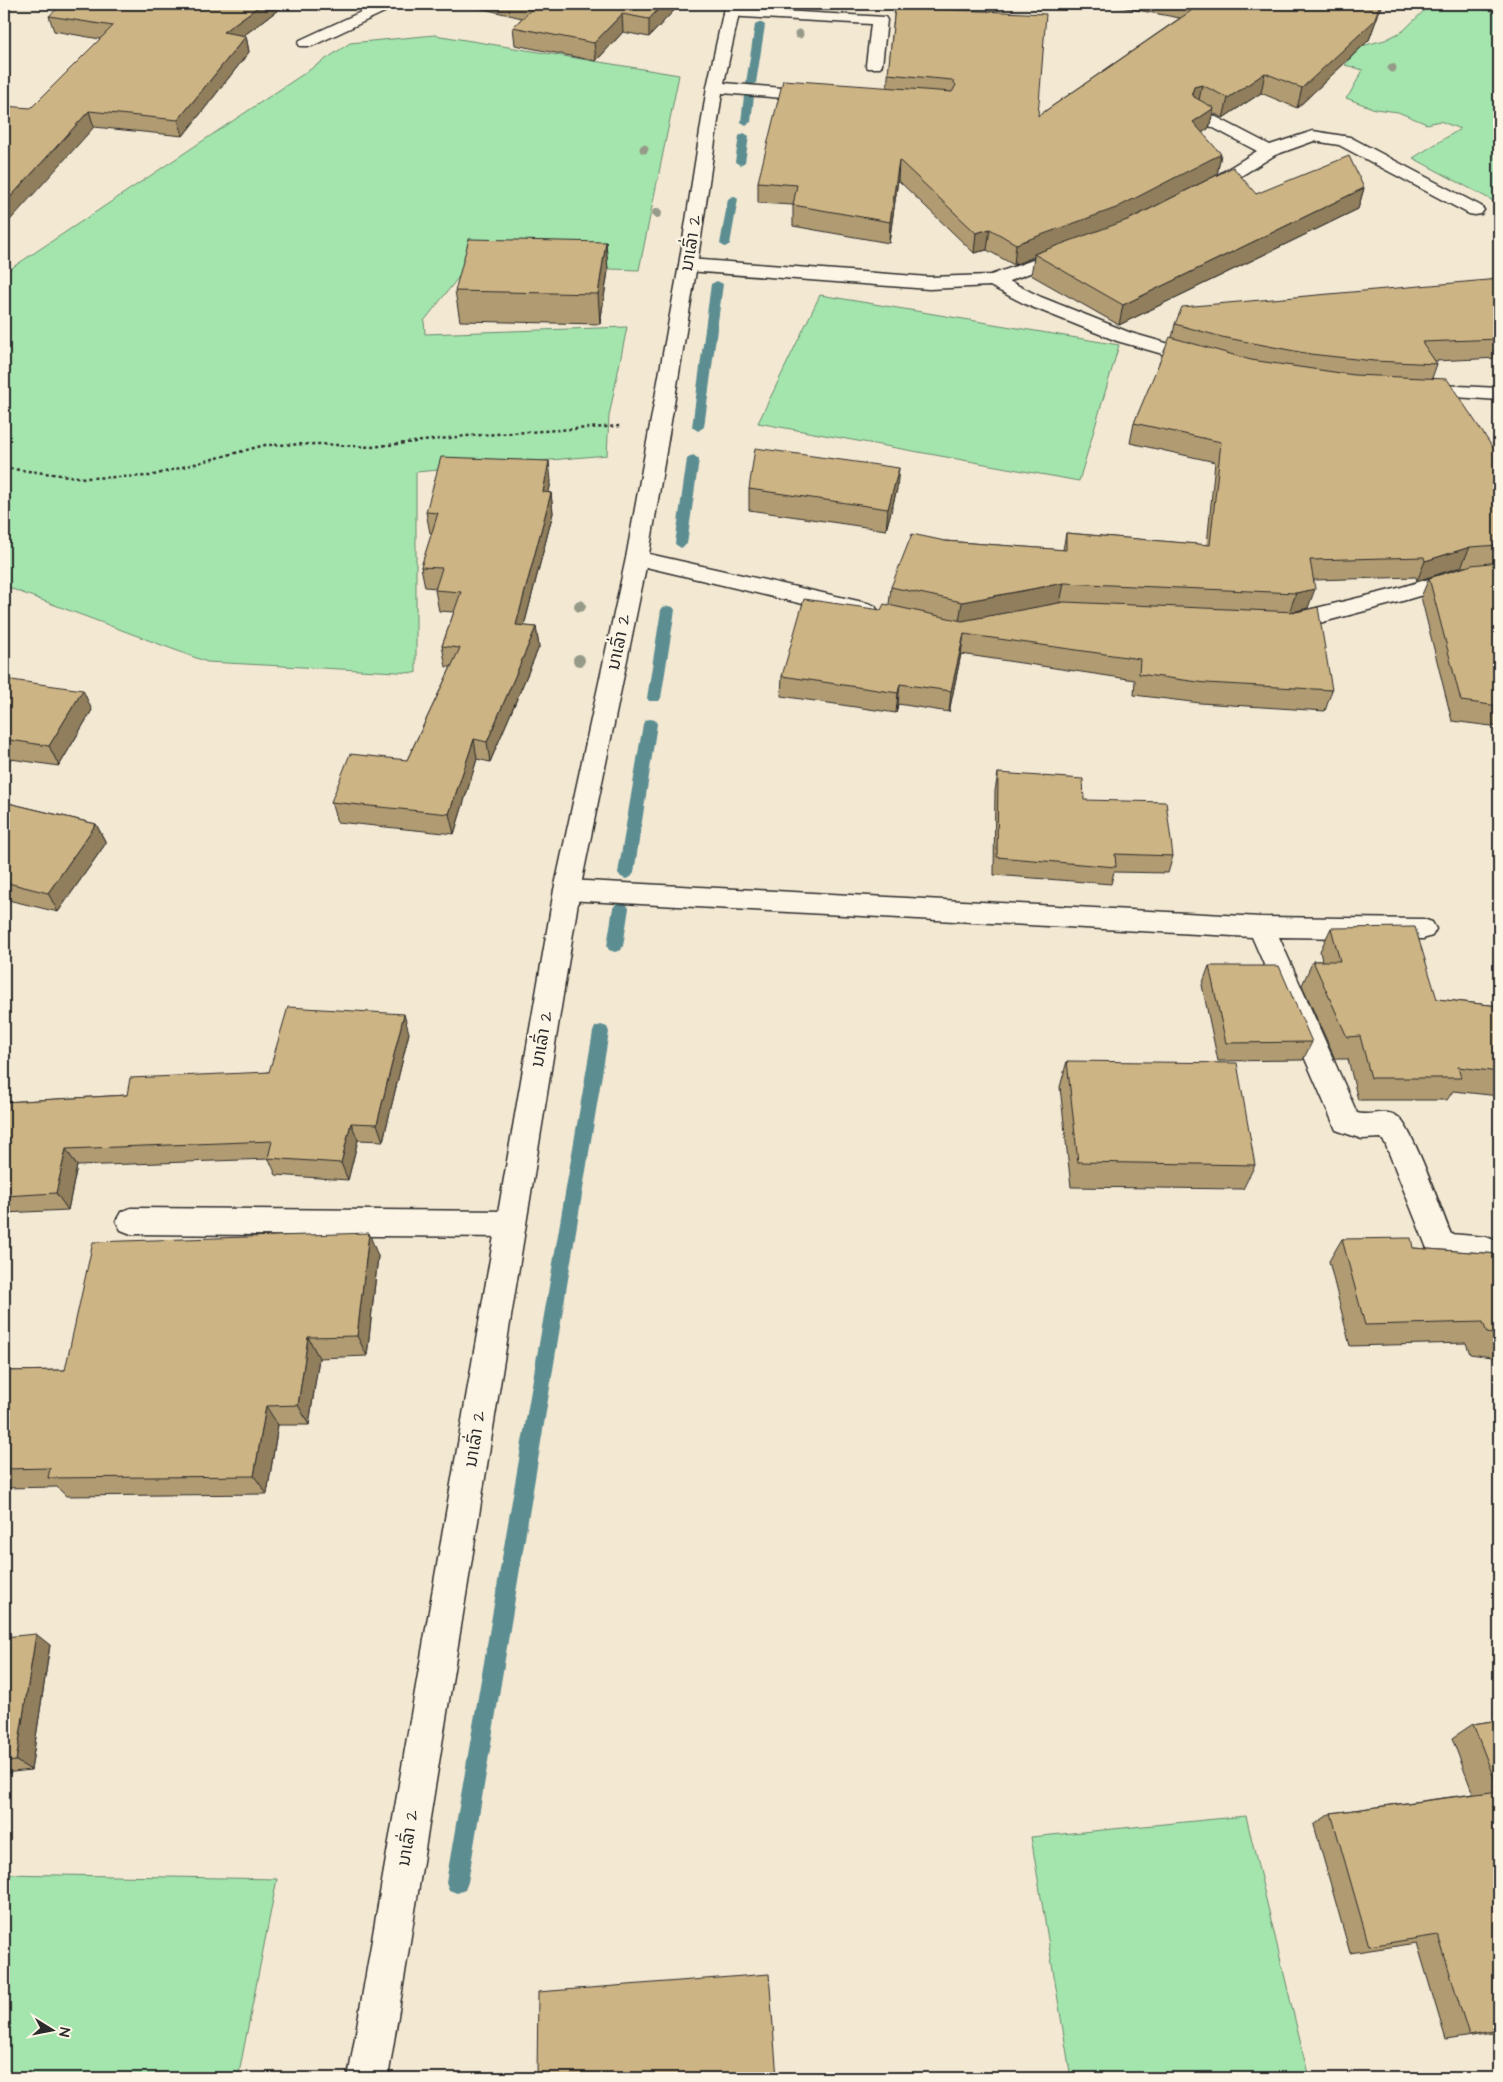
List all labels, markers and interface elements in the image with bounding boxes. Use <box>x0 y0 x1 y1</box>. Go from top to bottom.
street label: ນາເລົ່າ 2 <box>673 212 708 273</box>
street label: ນາເລົ່າ 2 <box>600 611 637 672</box>
street label: ນາເລົ່າ 2 <box>524 1008 559 1069</box>
street label: ນາເລົ່າ 2 <box>457 1408 492 1469</box>
street label: ນາເລົ່າ 2 <box>390 1807 425 1868</box>
north arrow <box>28 2004 78 2054</box>
text: N <box>53 2026 74 2038</box>

